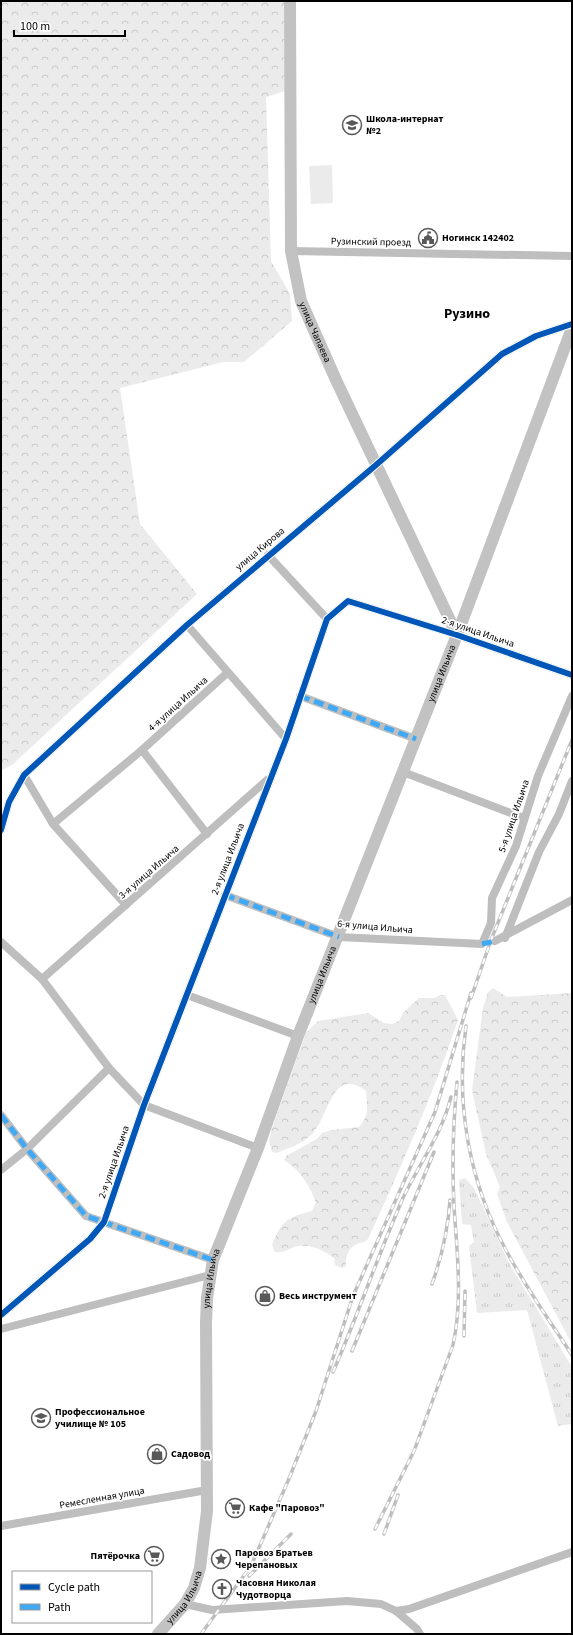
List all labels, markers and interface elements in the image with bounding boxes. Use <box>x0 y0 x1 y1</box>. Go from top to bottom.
scale bar <box>14 12 125 38</box>
text: 100 m <box>20 18 50 35</box>
place label: Школа-интернат №2 <box>366 112 443 138</box>
school or university icon: Школа-интернат №2 <box>341 114 363 136</box>
public building icon: Ногинск 142402 <box>417 227 439 249</box>
place label: Ногинск 142402 <box>442 231 514 245</box>
street label: Рузинский проезд <box>331 234 412 250</box>
street label: улица Чапаева <box>295 300 334 365</box>
district label: Рузино <box>444 304 490 324</box>
street label: улица Кирова <box>232 524 288 574</box>
street label: 2-я улица Ильича <box>440 613 516 651</box>
street label: улица Ильича <box>424 643 459 704</box>
street label: 4-я улица Ильича <box>145 673 211 735</box>
street label: 5-я улица Ильича <box>495 778 533 854</box>
street label: 2-я улица Ильича <box>208 821 248 897</box>
street label: 3-я улица Ильича <box>116 842 182 902</box>
street label: 6-я улица Ильича <box>337 917 413 937</box>
street label: улица Ильича <box>305 944 340 1006</box>
street label: 2-я улица Ильича <box>95 1124 133 1200</box>
street label: улица Ильича <box>200 1246 224 1309</box>
shop icon: Весь инструмент <box>254 1285 276 1307</box>
place label: Весь инструмент <box>279 1289 357 1303</box>
place label: Профессиональное училище № 105 <box>55 1405 145 1431</box>
school or university icon: Профессиональное училище № 105 <box>30 1407 52 1429</box>
shop icon: Садовод <box>146 1443 168 1465</box>
place label: Садовод <box>171 1447 210 1461</box>
street label: Ремесленная улица <box>58 1484 146 1512</box>
supermarket icon: Кафе "Паровоз" <box>224 1497 246 1519</box>
place label: Кафе "Паровоз" <box>249 1501 325 1515</box>
supermarket icon: Пятёрочка <box>143 1545 165 1567</box>
place label: Паровоз Братьев Черепановых <box>235 1546 313 1572</box>
place icon: Паровоз Братьев Черепановых <box>210 1548 232 1570</box>
place label: Пятёрочка <box>91 1549 140 1563</box>
street label: улица Ильича <box>163 1569 206 1627</box>
legend <box>12 1571 152 1623</box>
place label: Часовня Николая Чудотворца <box>236 1576 316 1602</box>
church icon: Часовня Николая Чудотворца <box>211 1578 233 1600</box>
text: Cycle path <box>48 1579 100 1596</box>
text: Path <box>48 1599 71 1616</box>

